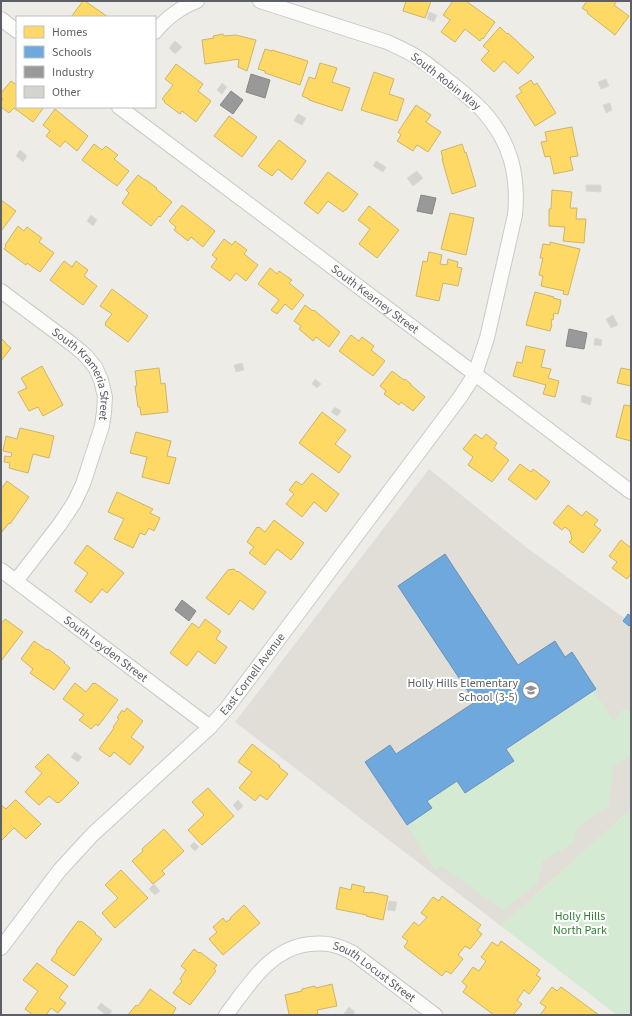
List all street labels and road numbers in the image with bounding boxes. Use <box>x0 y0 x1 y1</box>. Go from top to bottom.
street label: South Robin Way <box>407 49 485 115</box>
street label: South Kearney Street <box>327 261 422 338</box>
street label: South Krameria Street <box>48 324 113 421</box>
street label: South Leyden Street <box>60 612 151 686</box>
street label: East Cornell Avenue <box>216 630 289 719</box>
street label: South Locust Street <box>331 937 419 1006</box>

